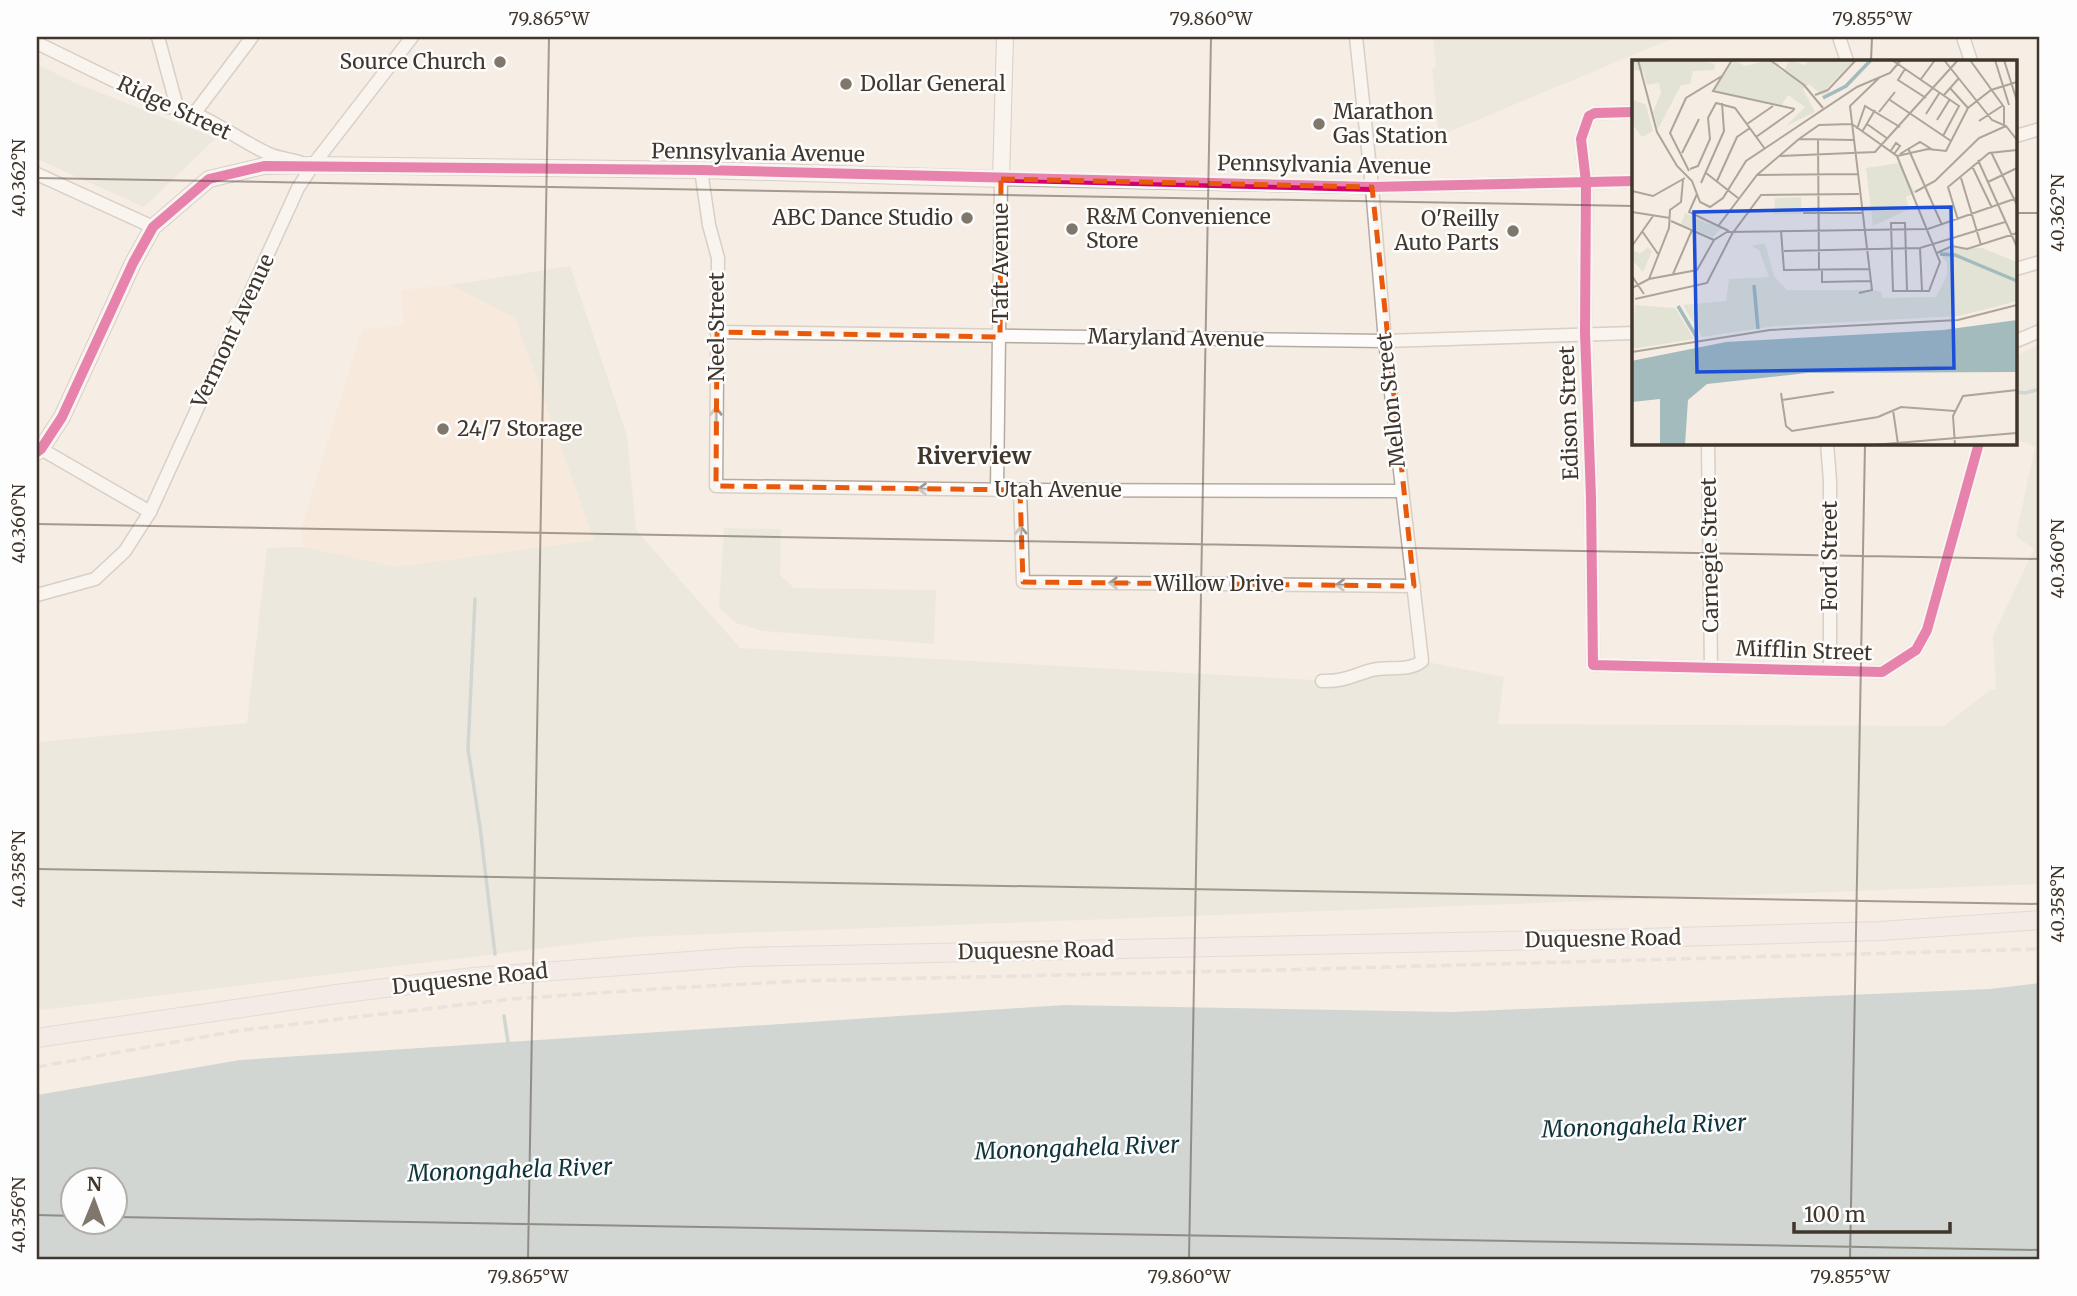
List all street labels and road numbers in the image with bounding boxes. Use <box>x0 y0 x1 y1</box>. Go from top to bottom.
street label: Ridge Street <box>113 69 235 146</box>
street label: Pennsylvania Avenue <box>651 137 865 168</box>
street label: Pennsylvania Avenue <box>1217 149 1431 180</box>
street label: Taft Avenue <box>987 203 1014 323</box>
street label: Vermont Avenue <box>185 250 280 413</box>
street label: Neel Street <box>703 272 730 382</box>
street label: Maryland Avenue <box>1087 322 1265 353</box>
street label: Mellon Street <box>1370 331 1411 469</box>
street label: Edison Street <box>1553 345 1584 481</box>
street label: Utah Avenue <box>994 476 1122 503</box>
street label: Carnegie Street <box>1695 477 1724 633</box>
street label: Ford Street <box>1816 501 1843 611</box>
street label: Willow Drive <box>1153 570 1284 597</box>
street label: Mifflin Street <box>1735 635 1873 666</box>
street label: Duquesne Road <box>1524 924 1682 953</box>
street label: Duquesne Road <box>957 936 1115 965</box>
street label: Duquesne Road <box>391 957 550 1000</box>

